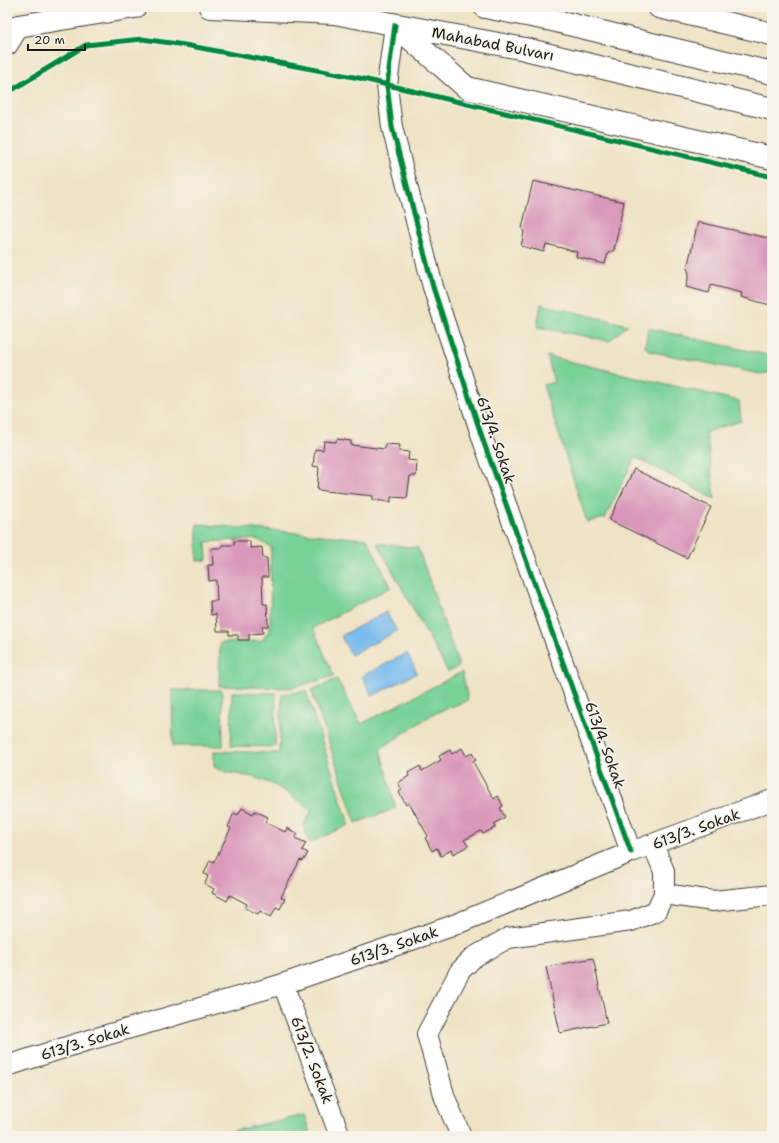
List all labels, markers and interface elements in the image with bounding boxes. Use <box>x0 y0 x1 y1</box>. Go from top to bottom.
street label: Mahabad Bulvarı <box>430 22 556 66</box>
scale bar <box>28 26 85 52</box>
text: 20 m <box>34 32 65 48</box>
street label: 613/4. Sokak <box>472 394 520 486</box>
street label: 613/4. Sokak <box>580 699 630 791</box>
street label: 613/3. Sokak <box>649 804 743 854</box>
street label: 613/3. Sokak <box>347 922 441 970</box>
street label: 613/2. Sokak <box>286 1013 338 1107</box>
street label: 613/3. Sokak <box>38 1019 132 1065</box>

